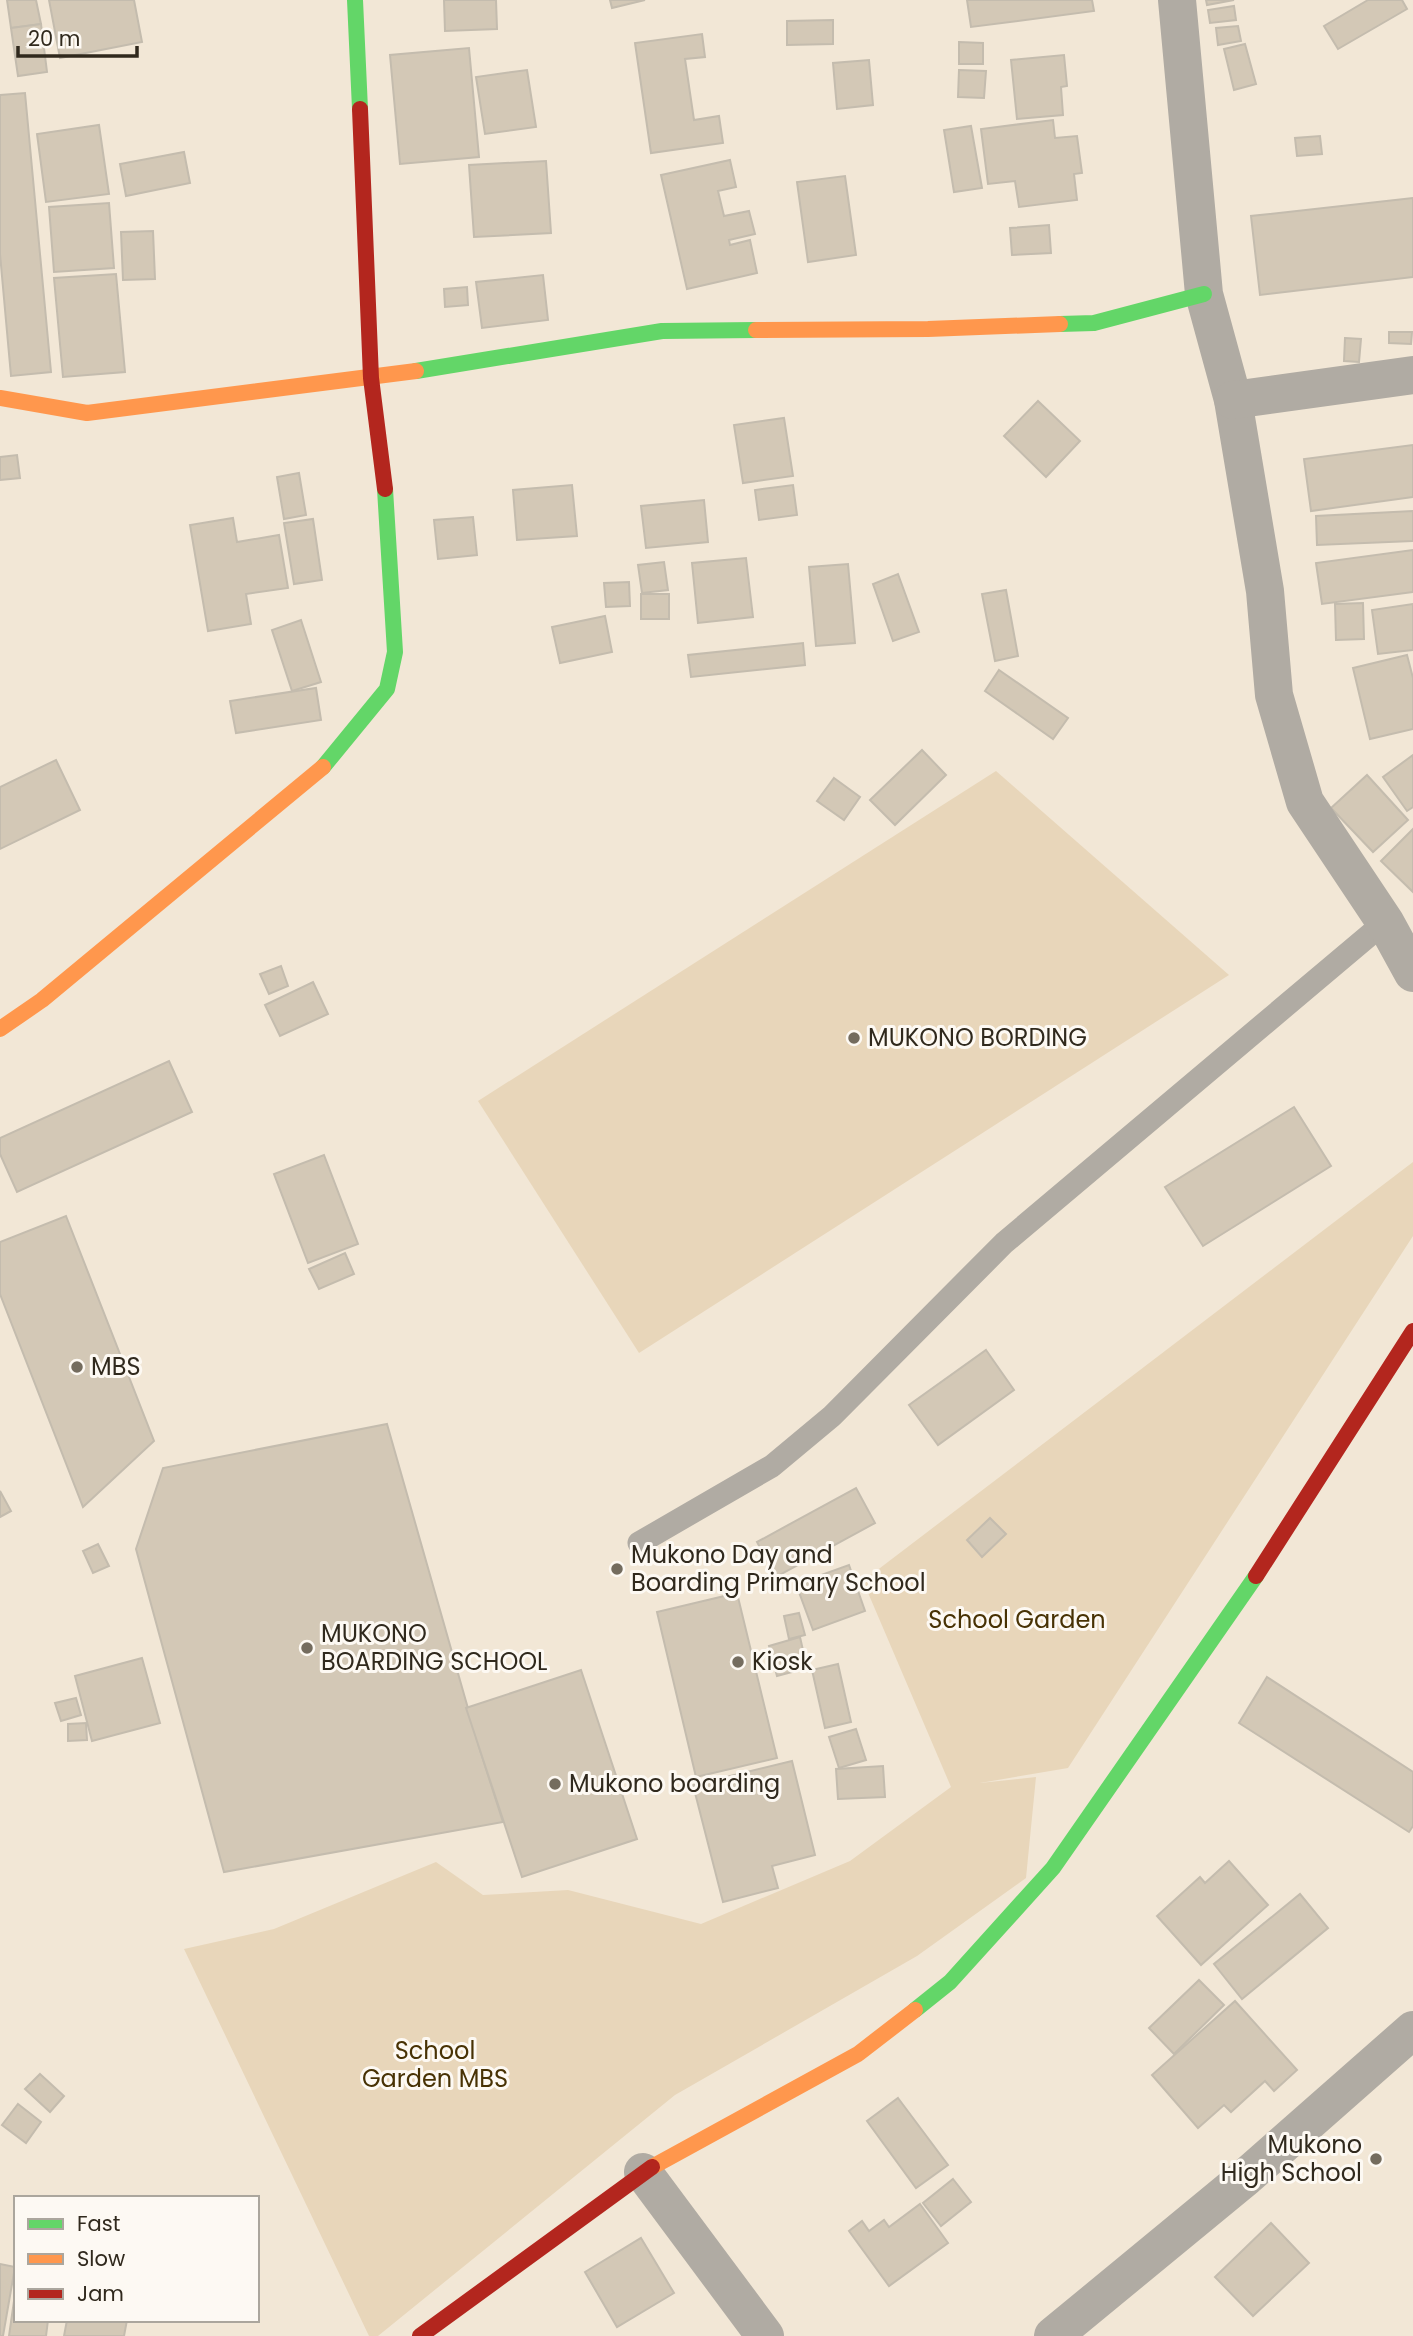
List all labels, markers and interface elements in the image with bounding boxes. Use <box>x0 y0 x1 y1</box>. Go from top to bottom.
scale bar <box>18 14 136 58</box>
text: 20 m <box>28 24 81 53</box>
place label: MUKONO BORDING <box>868 1021 1087 1054</box>
marker: MUKONO BORDING <box>846 1030 862 1046</box>
place label: MBS <box>91 1350 140 1383</box>
marker: MBS <box>69 1359 85 1375</box>
place label: Mukono Day and Boarding Primary School <box>631 1538 926 1599</box>
marker: Mukono Day and Boarding Primary School <box>609 1561 625 1577</box>
park label: School Garden <box>928 1603 1106 1636</box>
place label: MUKONO BOARDING SCHOOL <box>321 1617 548 1678</box>
marker: MUKONO BOARDING SCHOOL <box>299 1640 315 1656</box>
place label: Kiosk <box>752 1645 813 1678</box>
marker: Kiosk <box>730 1654 746 1670</box>
place label: Mukono boarding <box>569 1767 780 1800</box>
marker: Mukono boarding <box>547 1776 563 1792</box>
park label: School Garden MBS <box>362 2034 508 2095</box>
place label: Mukono High School <box>1221 2128 1362 2189</box>
marker: Mukono High School <box>1368 2151 1384 2167</box>
legend <box>14 2196 259 2322</box>
text: Fast <box>77 2209 120 2238</box>
text: Slow <box>77 2244 125 2273</box>
text: Jam <box>77 2279 124 2308</box>

